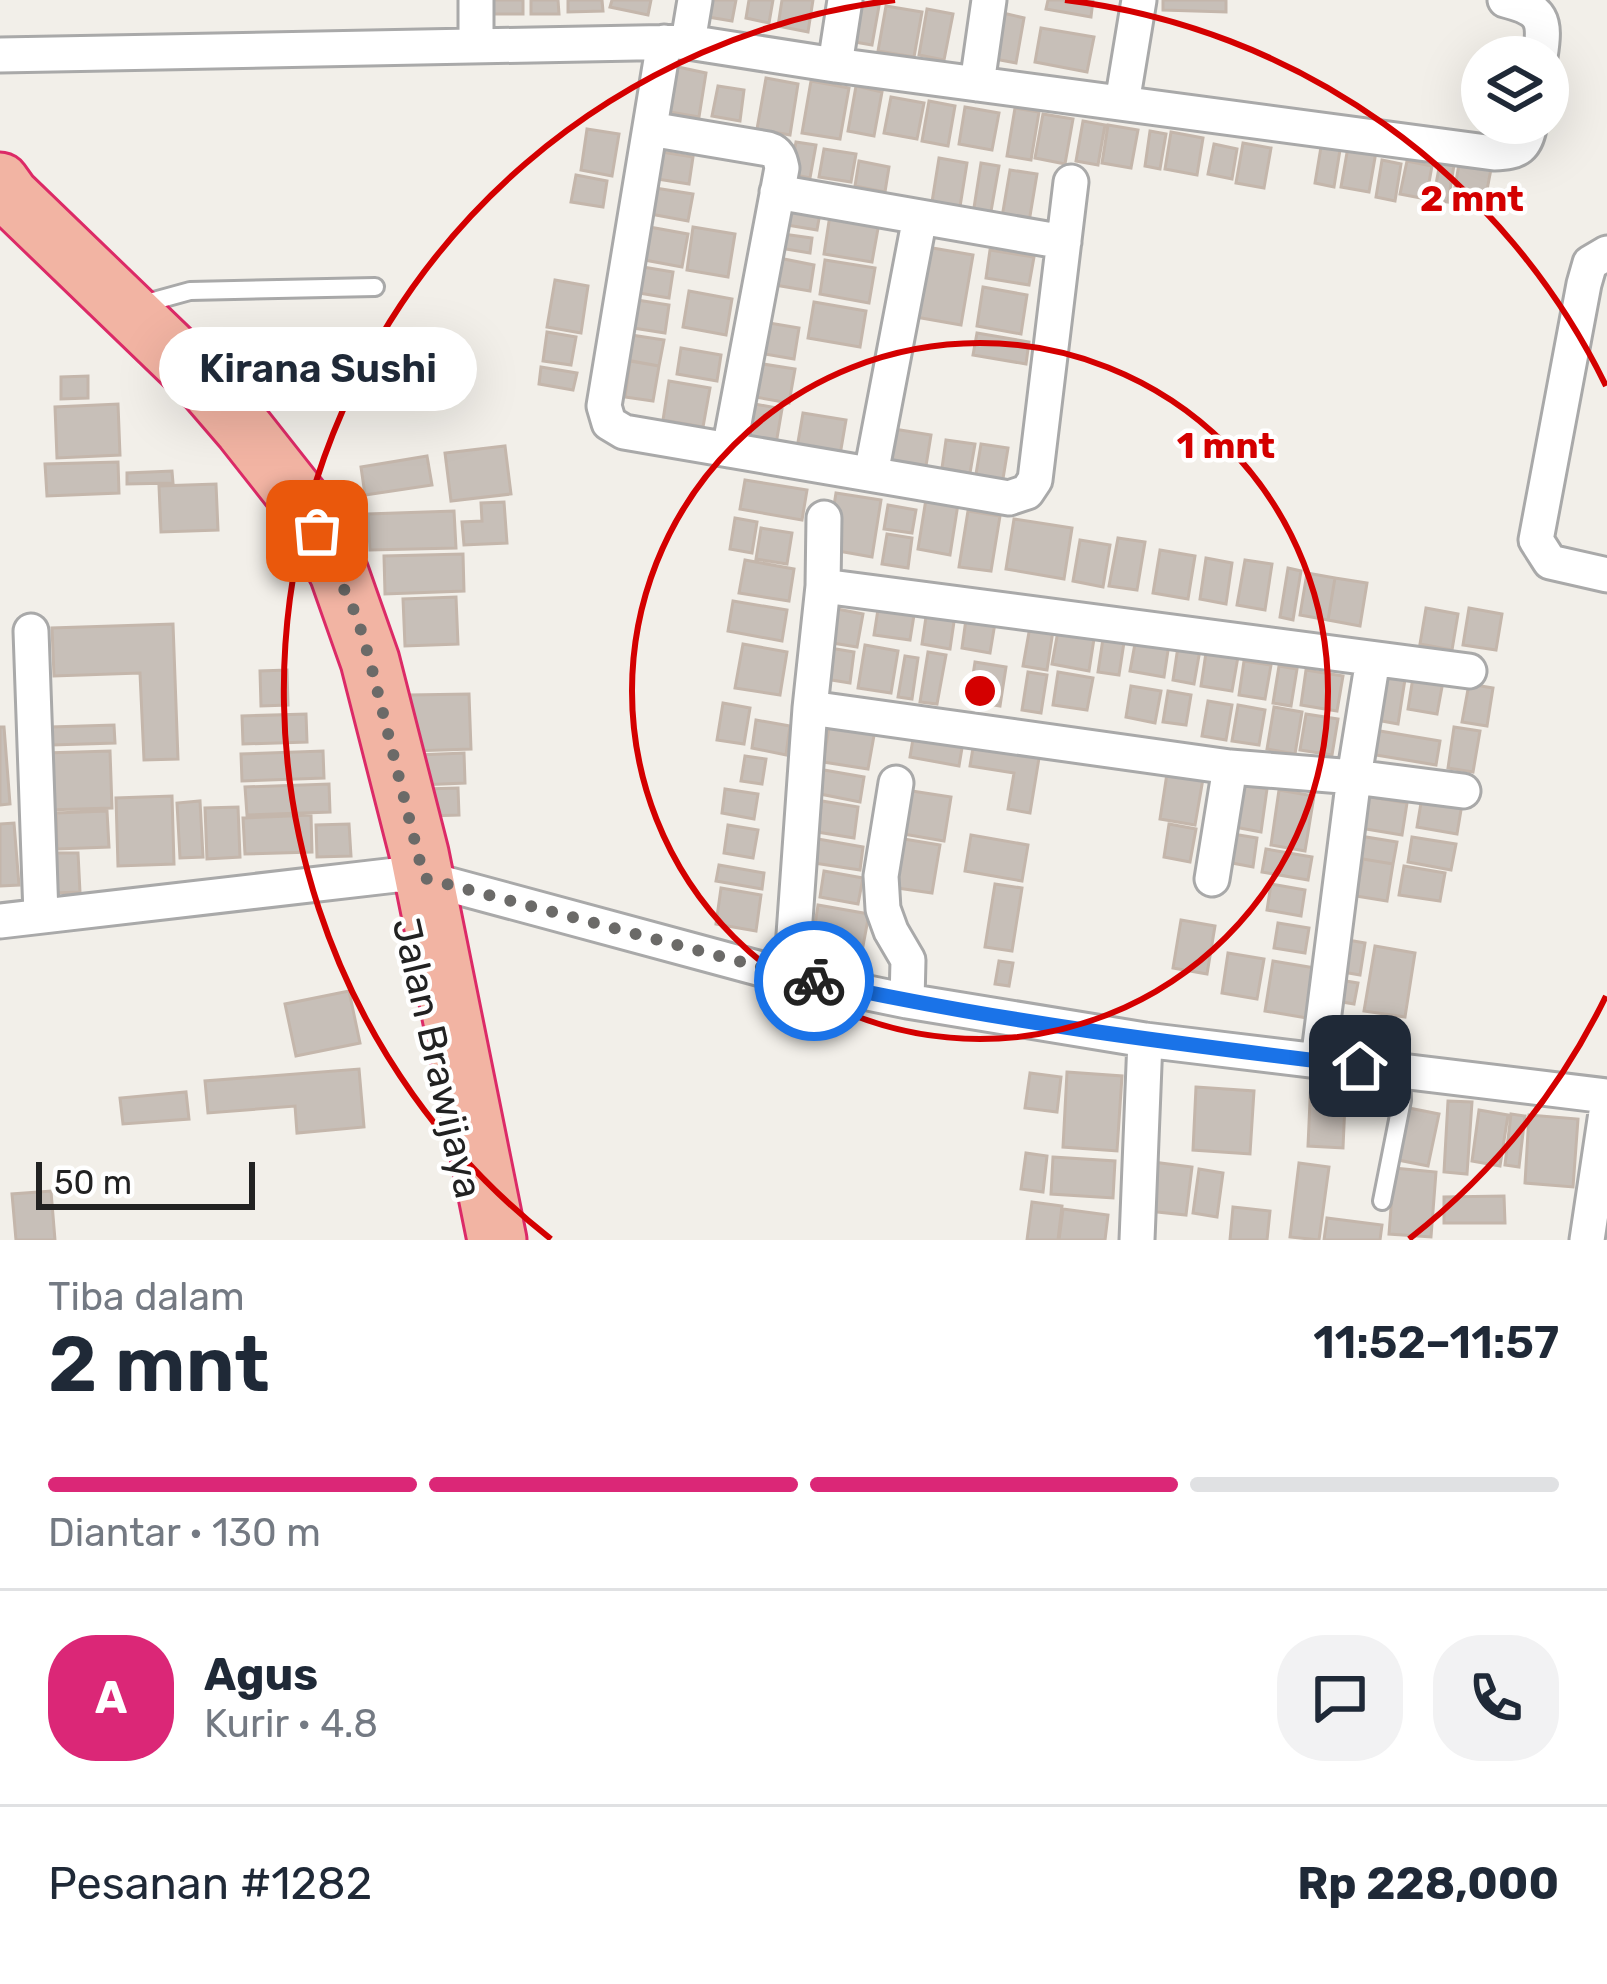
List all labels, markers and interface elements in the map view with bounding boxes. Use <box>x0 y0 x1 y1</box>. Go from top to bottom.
map controls <box>1461 36 1569 144</box>
button: layers <box>1461 36 1569 144</box>
text: 2 mnt <box>1420 177 1524 220</box>
callout: Kirana Sushi <box>158 327 476 411</box>
text: Kirana Sushi <box>199 346 437 392</box>
text: 1 mnt <box>1177 424 1275 467</box>
pin <box>266 480 368 582</box>
icon: bag <box>284 498 350 564</box>
centre of rings <box>959 670 1001 712</box>
street label: Jalan Brawijaya <box>382 913 492 1203</box>
courier <box>754 921 874 1041</box>
icon: bike <box>781 948 847 1014</box>
pin <box>1309 1015 1411 1117</box>
icon: home <box>1327 1033 1393 1099</box>
scale bar <box>36 1156 255 1209</box>
text: 50 m <box>54 1163 132 1202</box>
text: Tiba dalam <box>48 1274 245 1320</box>
text: 11:52–11:57 <box>1313 1316 1559 1369</box>
text: 2 mnt <box>48 1318 269 1411</box>
text: Diantar · 130 m <box>48 1510 321 1556</box>
button: chat <box>1277 1635 1403 1761</box>
button: phone <box>1433 1635 1559 1761</box>
text: Agus <box>204 1648 318 1701</box>
text: A <box>95 1671 127 1724</box>
text: Kurir · 4.8 <box>204 1701 378 1747</box>
text: Pesanan #1282 <box>48 1857 372 1910</box>
text: Rp 228,000 <box>1297 1857 1559 1910</box>

